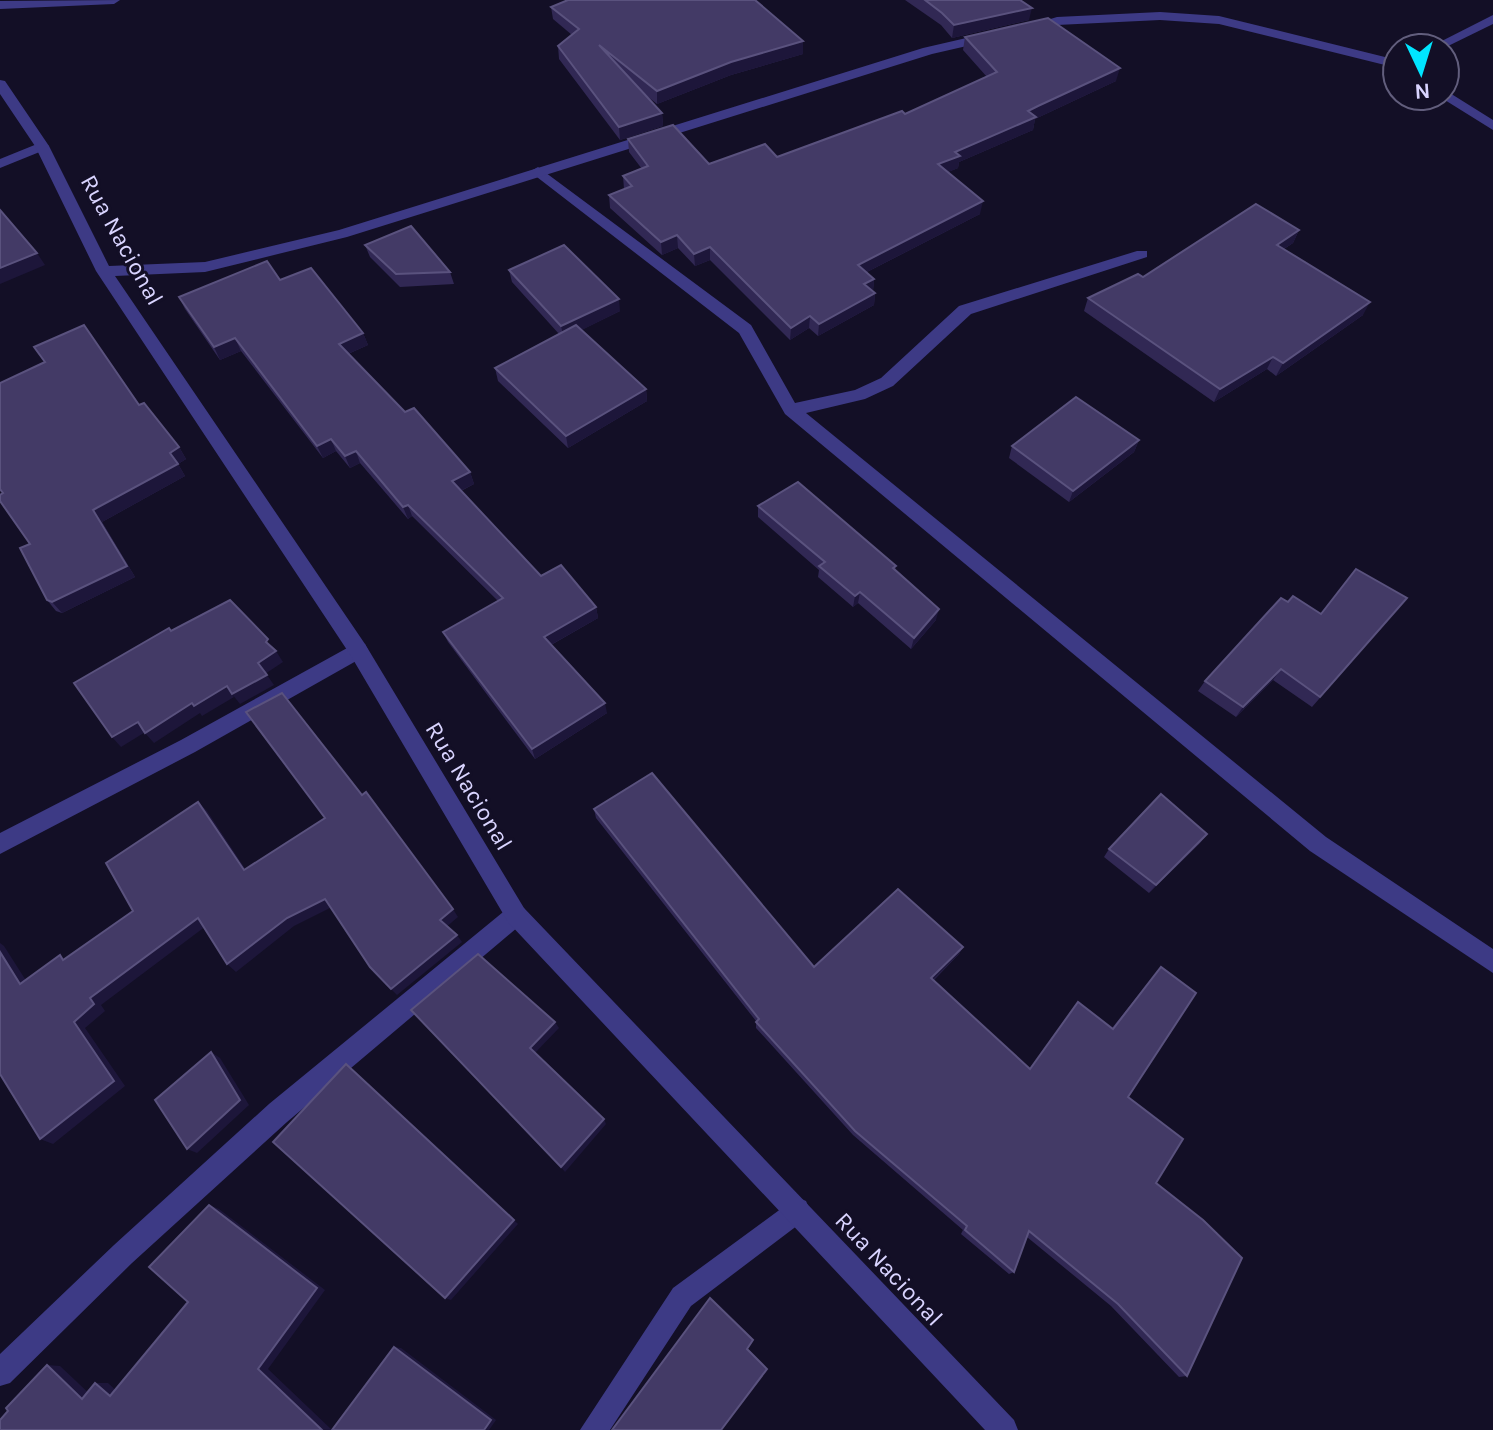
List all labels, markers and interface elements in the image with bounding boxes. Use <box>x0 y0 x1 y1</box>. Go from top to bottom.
north arrow <box>1381 32 1461 112</box>
text: N <box>1414 77 1431 104</box>
street label: Rua Nacional <box>75 170 169 310</box>
street label: Rua Nacional <box>420 717 518 855</box>
street label: Rua Nacional <box>829 1206 949 1332</box>

